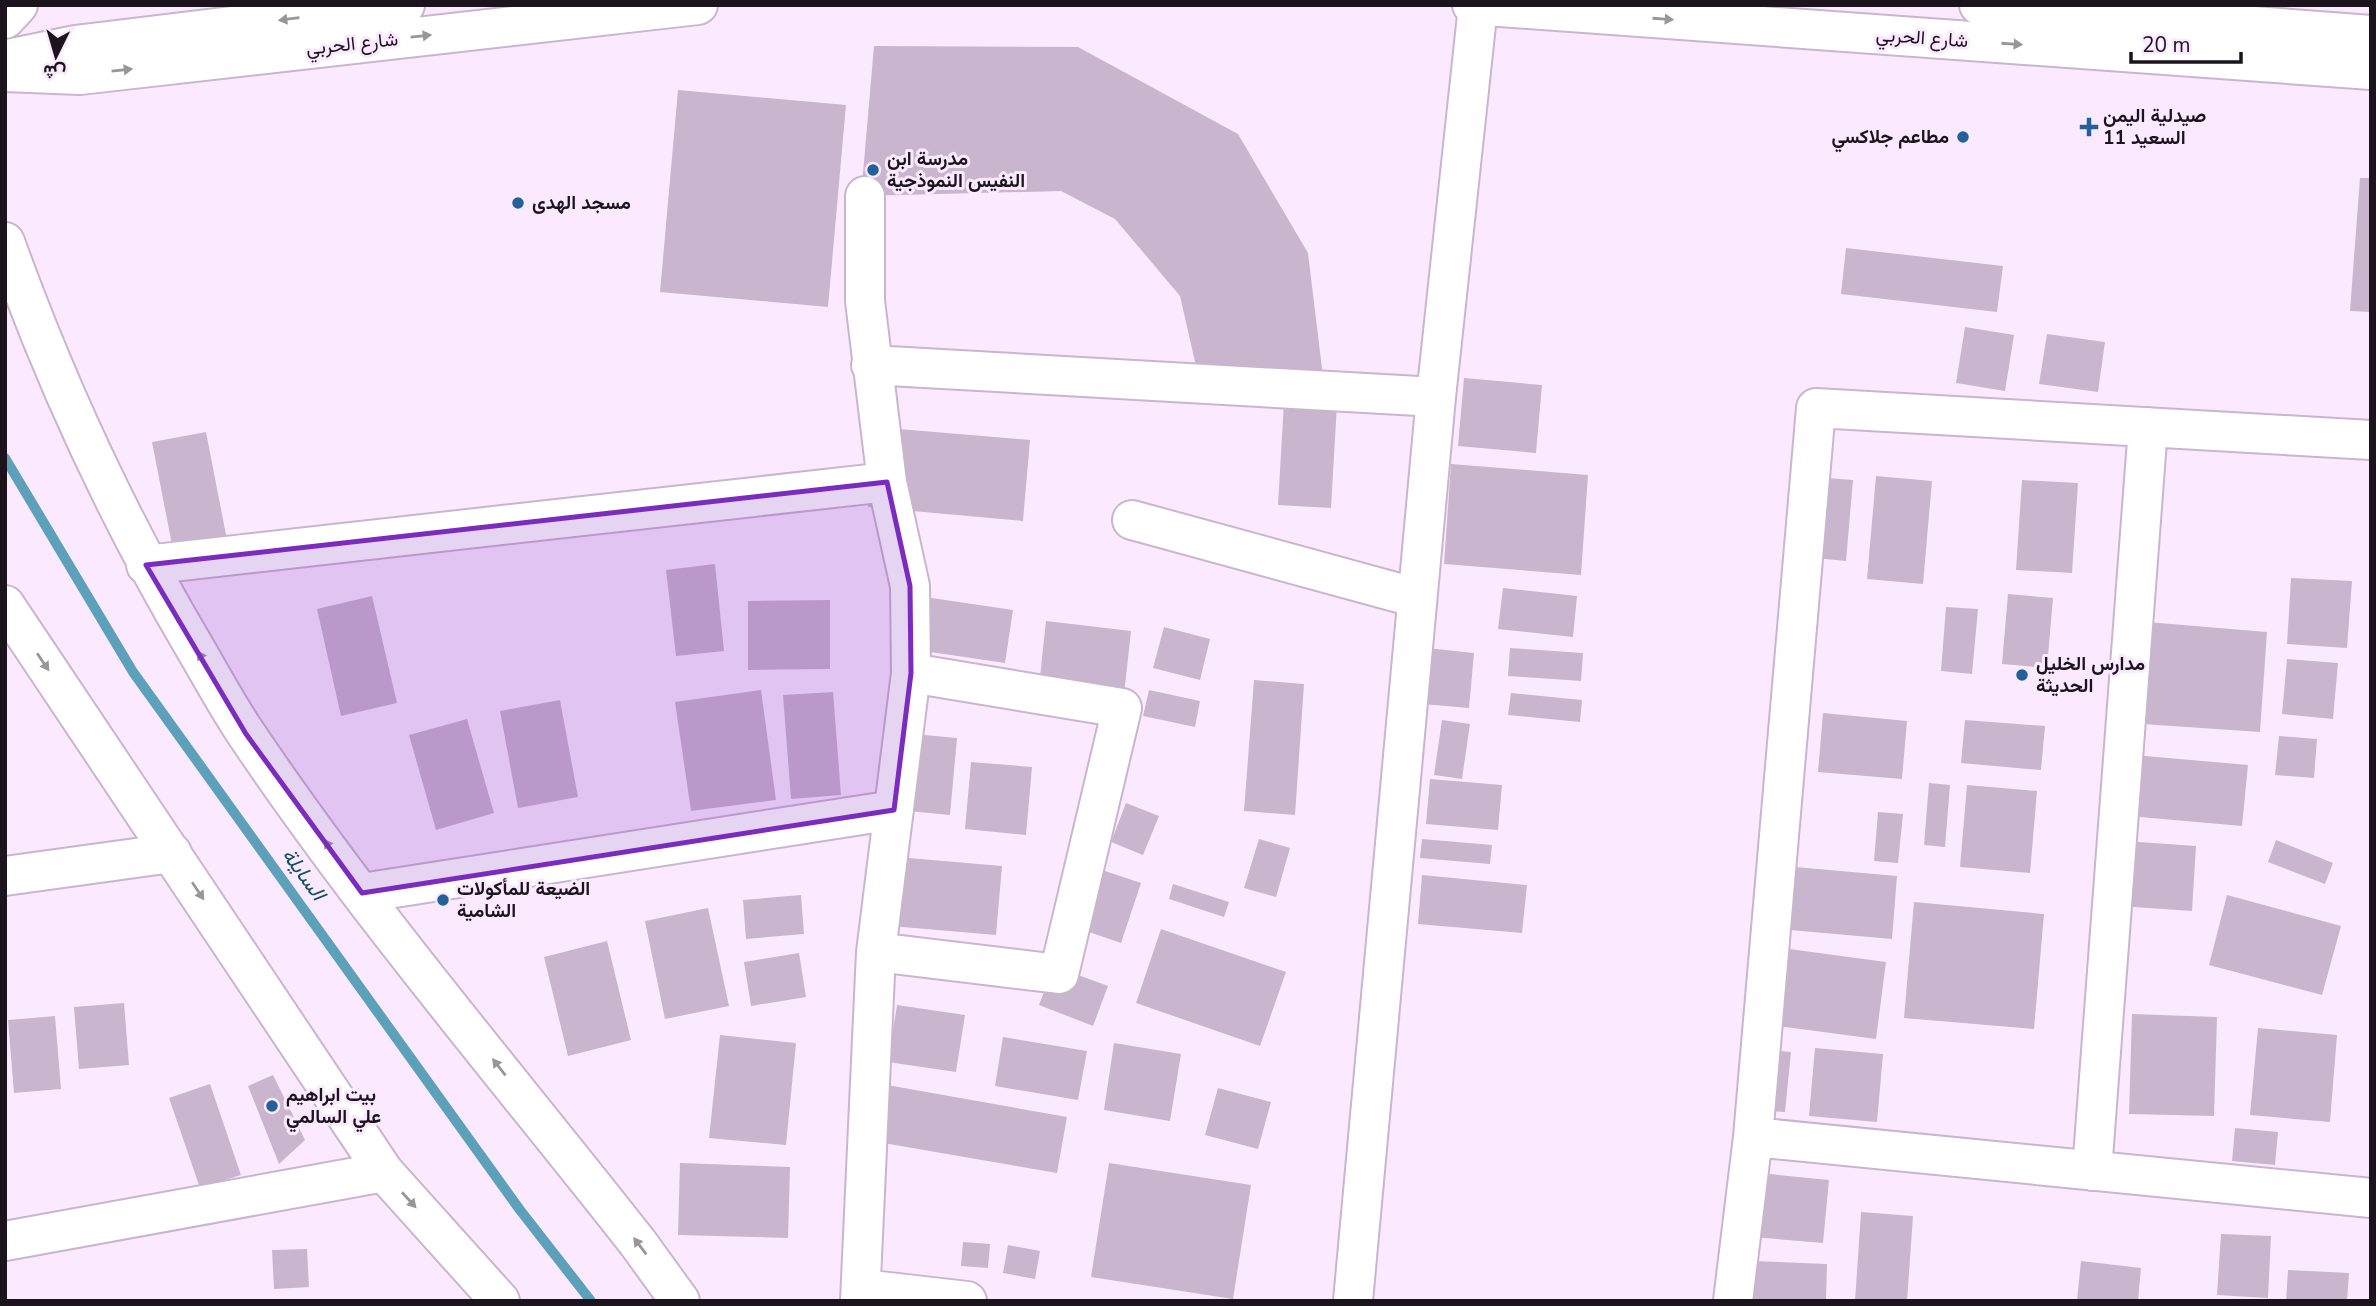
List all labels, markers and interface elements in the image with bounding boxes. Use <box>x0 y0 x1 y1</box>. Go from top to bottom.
one-way arrow <box>278 14 300 25</box>
one-way arrow <box>1652 14 1674 25</box>
north arrow <box>21 21 91 91</box>
scale bar <box>2131 21 2241 65</box>
street label: شارع الحربي <box>1875 22 1969 56</box>
street label: شارع الحربي <box>305 26 400 64</box>
one-way arrow <box>411 31 433 42</box>
text: 20 m <box>2142 31 2191 59</box>
one-way arrow <box>2001 39 2023 50</box>
text: ش <box>42 58 67 86</box>
one-way arrow <box>111 64 133 75</box>
place label: صيدلية اليمن السعيد 11 <box>2103 103 2206 151</box>
marker: صيدلية اليمن السعيد 11 <box>2081 119 2097 135</box>
place label: مطاعم جلاكسي <box>1831 124 1949 153</box>
marker: مطاعم جلاكسي <box>1955 129 1971 145</box>
place label: مدرسة ابن النفيس النموذجية <box>887 146 1025 194</box>
marker: مدرسة ابن النفيس النموذجية <box>865 162 881 178</box>
place label: مسجد الهدى <box>532 190 631 216</box>
marker: مسجد الهدى <box>510 195 526 211</box>
one-way arrow <box>197 650 209 670</box>
place label: مدارس الخليل الحديثة <box>2036 651 2145 699</box>
one-way arrow <box>37 652 50 672</box>
marker: مدارس الخليل الحديثة <box>2014 667 2030 683</box>
one-way arrow <box>323 839 337 857</box>
water label: السايلة <box>276 842 334 908</box>
place label: الضيعة للمأكولات الشامية <box>457 876 590 924</box>
one-way arrow <box>191 882 204 901</box>
marker: الضيعة للمأكولات الشامية <box>435 892 451 908</box>
one-way arrow <box>492 1058 507 1076</box>
place label: بيت ابراهيم علي السالمي <box>286 1082 381 1133</box>
marker: بيت ابراهيم علي السالمي <box>264 1098 280 1114</box>
one-way arrow <box>401 1191 417 1209</box>
one-way arrow <box>633 1236 647 1255</box>

